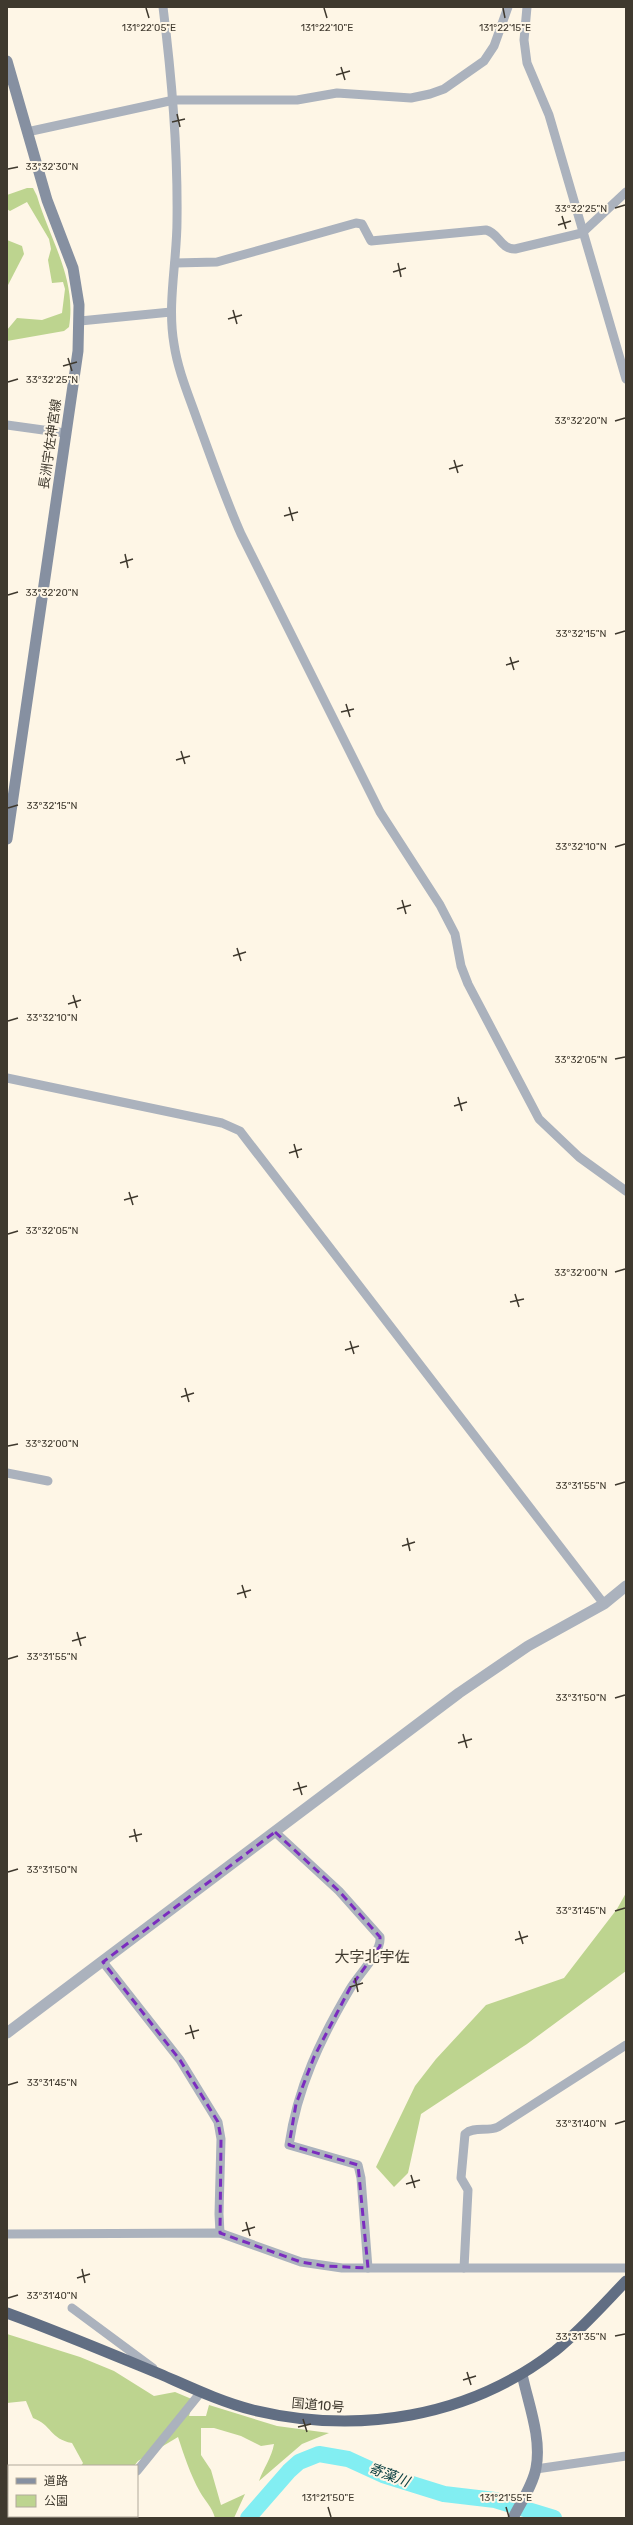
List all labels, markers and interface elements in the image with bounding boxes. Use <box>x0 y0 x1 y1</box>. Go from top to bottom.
text: 131°22'05"E <box>122 22 176 34</box>
text: 131°22'10"E <box>301 22 353 34</box>
text: 131°22'15"E <box>479 22 531 34</box>
text: 33°32'30"N <box>25 161 79 173</box>
text: 33°32'25"N <box>555 203 607 215</box>
text: 33°32'25"N <box>26 374 78 386</box>
street label: 長洲宇佐神宮線 <box>36 398 64 490</box>
text: 33°32'20"N <box>555 415 607 427</box>
text: 33°32'20"N <box>26 587 78 599</box>
text: 33°32'15"N <box>556 628 606 640</box>
text: 33°32'15"N <box>27 800 77 812</box>
text: 33°32'10"N <box>555 841 607 853</box>
text: 33°32'10"N <box>26 1012 78 1024</box>
text: 33°32'05"N <box>555 1054 608 1066</box>
text: 33°32'05"N <box>26 1225 79 1237</box>
text: 33°32'00"N <box>554 1267 608 1279</box>
text: 33°32'00"N <box>25 1438 79 1450</box>
text: 33°31'55"N <box>556 1480 606 1492</box>
text: 33°31'55"N <box>27 1651 77 1663</box>
text: 33°31'50"N <box>555 1692 607 1704</box>
text: 33°31'50"N <box>26 1864 78 1876</box>
text: 33°31'45"N <box>556 1905 606 1917</box>
district label: 大字北宇佐 <box>334 1948 410 1966</box>
text: 33°31'45"N <box>27 2077 77 2089</box>
text: 33°31'40"N <box>556 2118 607 2130</box>
text: 33°31'40"N <box>27 2290 78 2302</box>
text: 33°31'35"N <box>556 2331 606 2343</box>
street label: 国道10号 <box>291 2395 345 2415</box>
water label: 寄藻川 <box>366 2460 414 2491</box>
legend <box>8 2465 138 2517</box>
text: 道路 <box>44 2474 68 2488</box>
text: 131°21'50"E <box>302 2492 354 2504</box>
text: 131°21'55"E <box>480 2492 532 2504</box>
text: 公園 <box>44 2494 68 2508</box>

